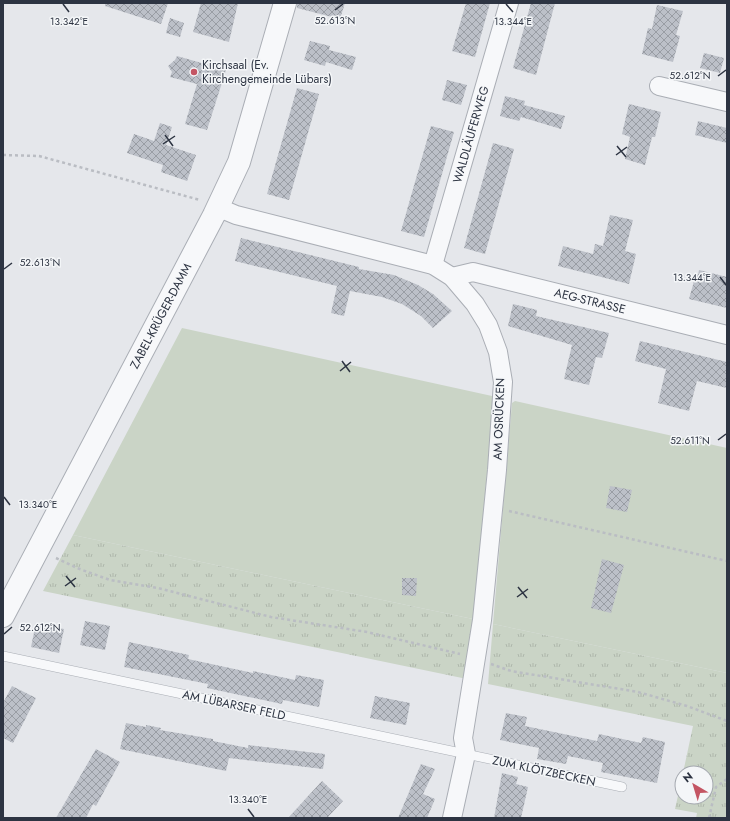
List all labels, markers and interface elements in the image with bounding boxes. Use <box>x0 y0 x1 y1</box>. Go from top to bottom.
text: 52.613°N <box>315 13 355 28</box>
text: 13.342°E <box>50 14 88 29</box>
text: 13.344°E <box>494 14 532 29</box>
place label: Kirchsaal (Ev. Kirchengemeinde Lübars) <box>202 56 332 88</box>
marker: Kirchsaal (Ev. Kirchengemeinde Lübars) <box>189 67 199 77</box>
text: 52.612°N <box>670 68 710 83</box>
street label: WALDLÄUFERWEG <box>448 84 494 185</box>
text: 52.613°N <box>20 255 60 270</box>
street label: ZABEL-KRÜGER-DAMM <box>126 260 196 372</box>
text: 13.344°E <box>673 270 711 285</box>
street label: AEG-STRASSE <box>552 283 627 319</box>
street label: AM OSRÜCKEN <box>489 377 509 461</box>
text: 52.611°N <box>670 433 710 448</box>
text: 13.340°E <box>19 497 57 512</box>
text: 52.612°N <box>20 620 60 635</box>
street label: AM LÜBARSER FELD <box>181 685 287 725</box>
street label: ZUM KLÖTZBECKEN <box>491 751 597 791</box>
north arrow <box>674 765 714 805</box>
text: N <box>679 768 696 786</box>
text: 13.340°E <box>229 792 267 807</box>

